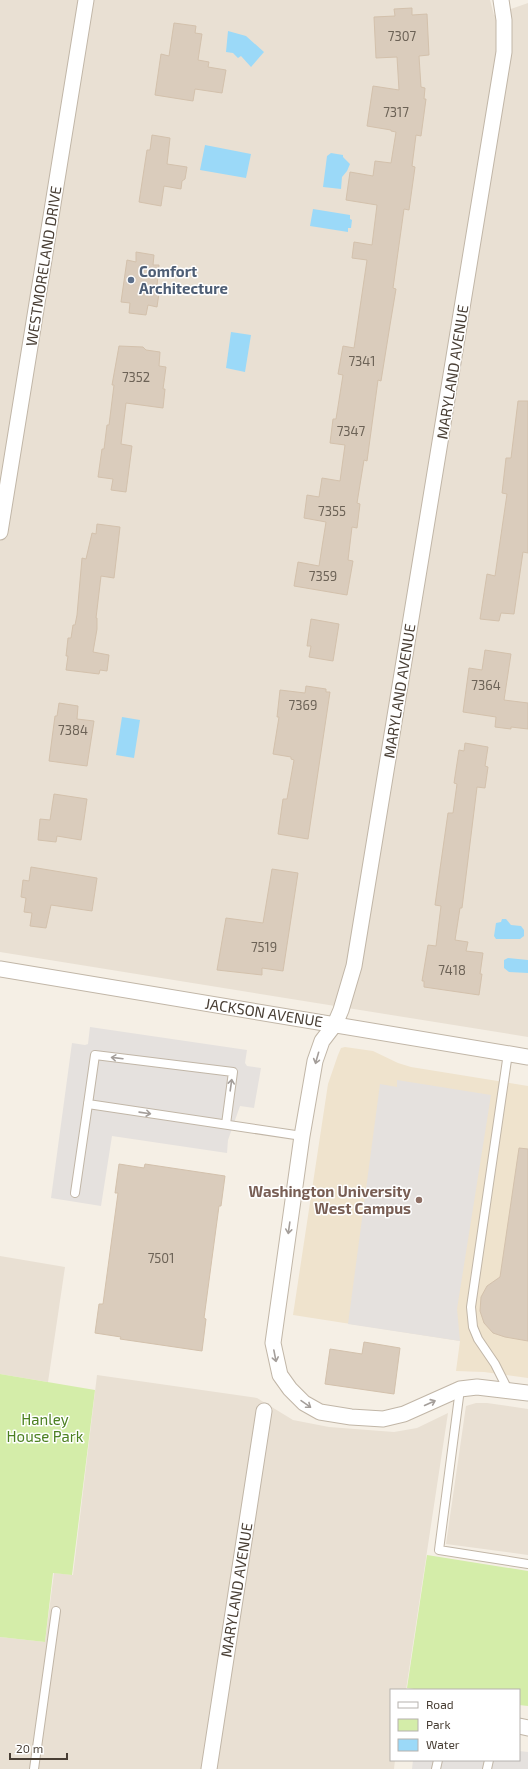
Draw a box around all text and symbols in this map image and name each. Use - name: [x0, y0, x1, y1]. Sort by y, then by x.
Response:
- house number: 7307: [388, 28, 417, 44]
- house number: 7317: [383, 104, 409, 120]
- street label: WESTMORELAND DRIVE: [21, 184, 65, 348]
- place label: Comfort Architecture: [139, 262, 228, 297]
- marker: Comfort Architecture: [126, 275, 136, 285]
- street label: MARYLAND AVENUE: [432, 303, 472, 441]
- house number: 7341: [348, 353, 376, 369]
- house number: 7352: [122, 369, 150, 385]
- house number: 7347: [337, 423, 366, 439]
- house number: 7355: [318, 503, 346, 519]
- house number: 7359: [309, 568, 337, 584]
- street label: MARYLAND AVENUE: [379, 622, 419, 760]
- house number: 7364: [471, 677, 501, 693]
- house number: 7369: [289, 697, 317, 713]
- house number: 7384: [58, 722, 88, 738]
- house number: 7519: [251, 939, 277, 955]
- house number: 7418: [438, 962, 466, 978]
- street label: JACKSON AVENUE: [204, 994, 324, 1030]
- one-way arrow: [313, 1051, 320, 1064]
- one-way arrow: [111, 1054, 124, 1062]
- one-way arrow: [227, 1079, 235, 1092]
- one-way arrow: [138, 1109, 151, 1117]
- place label: Washington University West Campus: [248, 1182, 411, 1217]
- marker: Washington University West Campus: [414, 1195, 424, 1205]
- one-way arrow: [285, 1221, 293, 1234]
- house number: 7501: [148, 1250, 174, 1266]
- one-way arrow: [272, 1350, 280, 1363]
- one-way arrow: [424, 1398, 436, 1406]
- one-way arrow: [300, 1400, 311, 1408]
- park label: Hanley House Park: [7, 1410, 84, 1445]
- street label: MARYLAND AVENUE: [216, 1521, 256, 1659]
- legend: [390, 1689, 520, 1761]
- text: Road: [426, 1697, 454, 1711]
- text: Park: [426, 1717, 451, 1731]
- scale bar: [10, 1735, 67, 1761]
- text: Water: [426, 1737, 460, 1751]
- text: 20 m: [16, 1741, 43, 1755]

